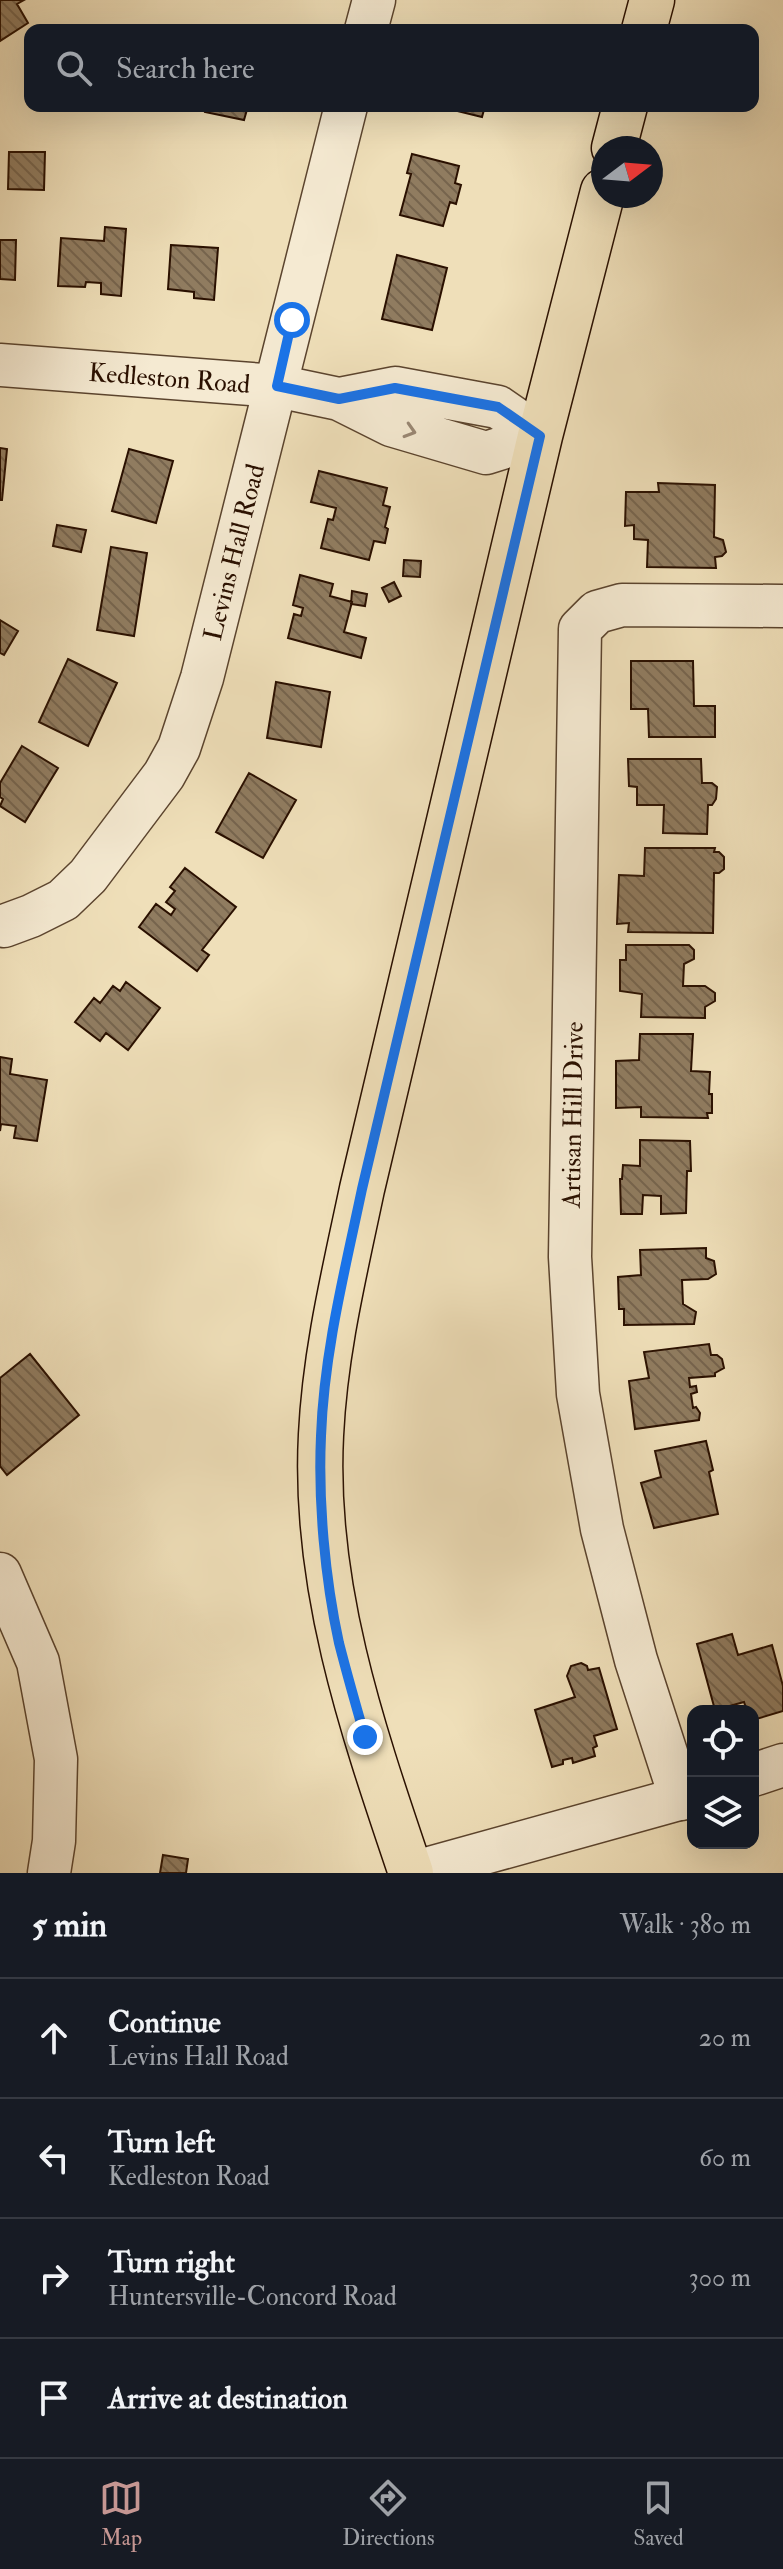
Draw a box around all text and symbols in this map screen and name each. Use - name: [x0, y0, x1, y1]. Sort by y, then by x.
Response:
- search box: [24, 24, 759, 112]
- icon: search: [52, 46, 96, 90]
- text: Search here: [116, 50, 255, 87]
- north arrow: [591, 136, 663, 208]
- route start: [274, 302, 310, 338]
- street label: Kedleston Road: [87, 357, 252, 401]
- one-way arrow: [403, 422, 416, 438]
- street label: Levins Hall Road: [197, 461, 272, 644]
- street label: Artisan Hill Drive: [556, 1021, 591, 1209]
- map controls: [687, 1705, 759, 1849]
- button: locate: [687, 1705, 759, 1777]
- route end: [347, 1719, 383, 1755]
- button: layers: [687, 1777, 759, 1849]
- text: 5 min: [32, 1904, 107, 1947]
- text: Walk · 380 m: [620, 1909, 751, 1941]
- text: Continue: [108, 2004, 221, 2041]
- icon: ahead: [32, 2016, 76, 2060]
- text: 20 m: [699, 2022, 751, 2054]
- text: Levins Hall Road: [108, 2041, 289, 2073]
- text: Turn left: [108, 2124, 215, 2161]
- icon: left: [32, 2136, 76, 2180]
- text: 60 m: [699, 2142, 751, 2174]
- text: Kedleston Road: [108, 2161, 270, 2193]
- text: Turn right: [108, 2244, 235, 2281]
- icon: right: [32, 2256, 76, 2300]
- text: 300 m: [689, 2262, 751, 2294]
- text: Huntersville-Concord Road: [108, 2281, 397, 2313]
- icon: arrive: [32, 2376, 76, 2420]
- text: Arrive at destination: [108, 2380, 348, 2417]
- tab: Map: [99, 2476, 143, 2552]
- tab: Directions: [342, 2476, 435, 2552]
- tab: Saved: [633, 2476, 684, 2552]

